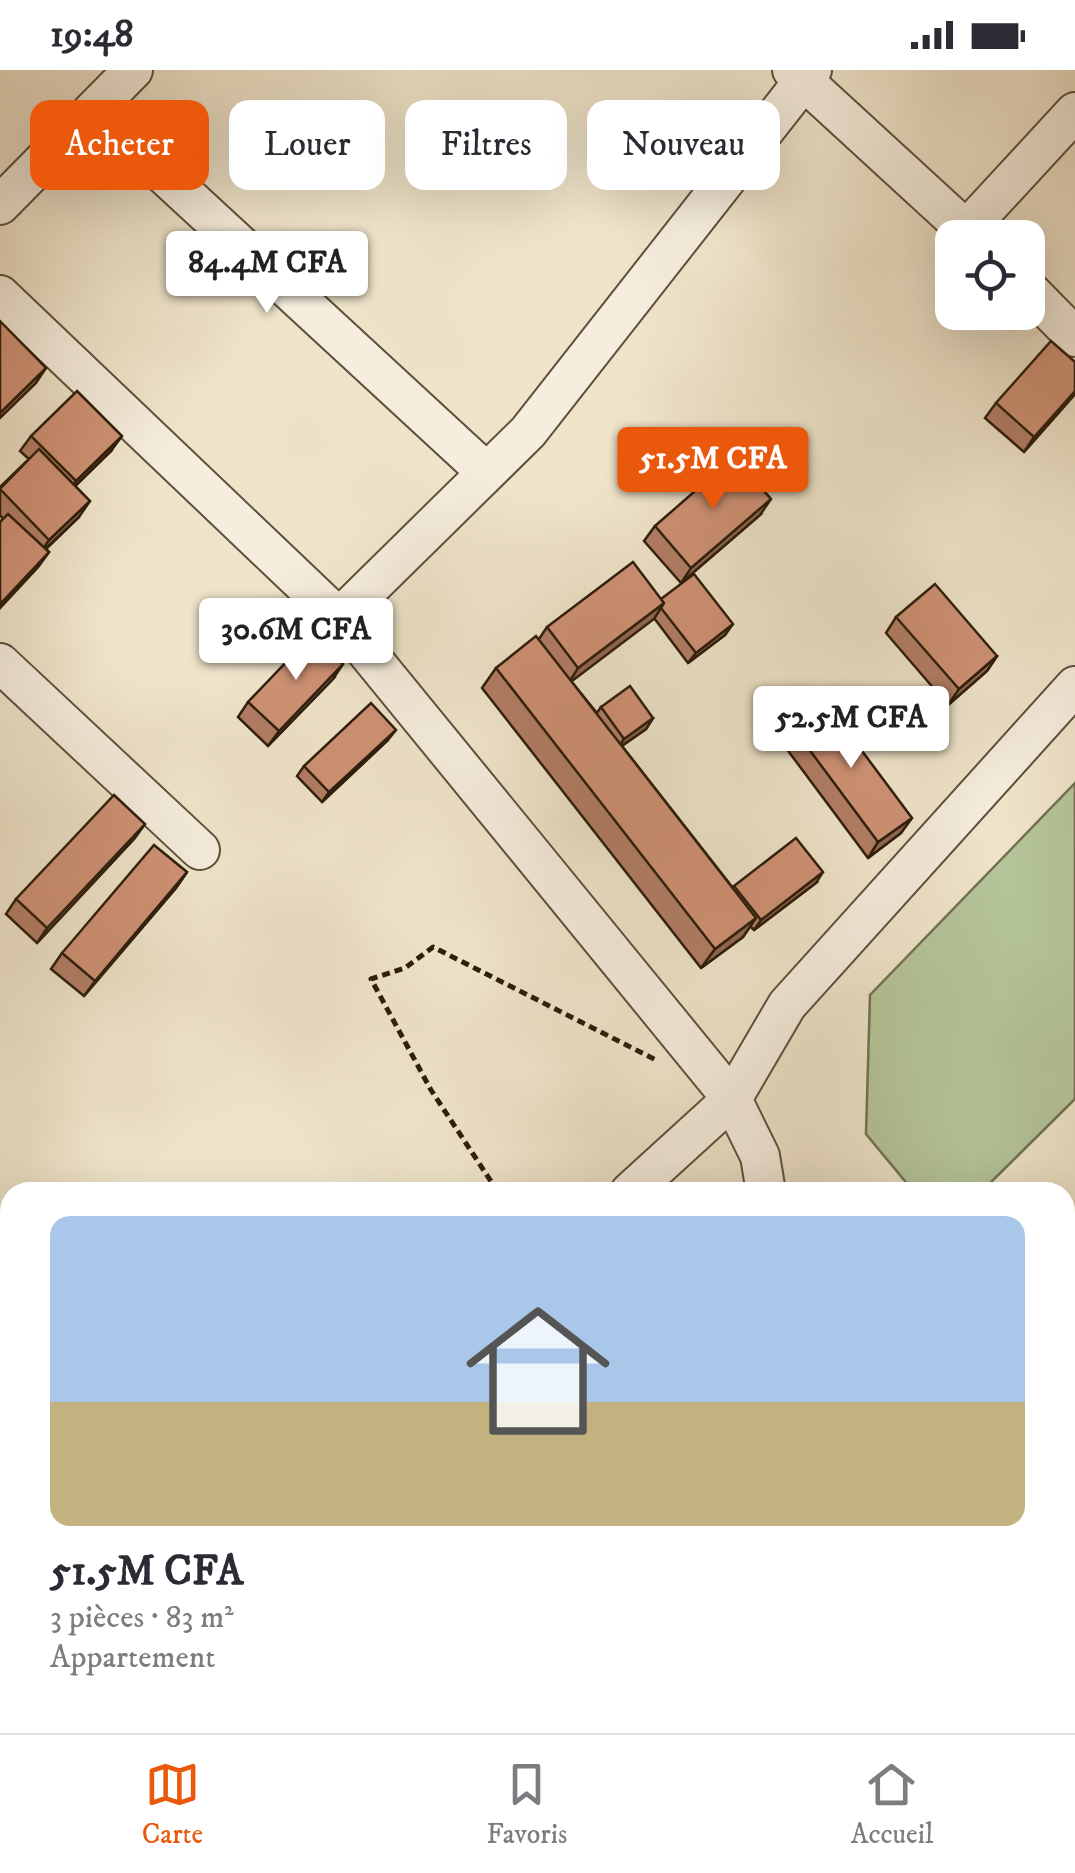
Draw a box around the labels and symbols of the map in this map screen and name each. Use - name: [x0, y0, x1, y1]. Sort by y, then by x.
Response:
- pin: 84.4M CFA: [153, 231, 381, 316]
- pin: 51.5M CFA: [599, 427, 827, 512]
- pin: 30.6M CFA: [182, 598, 410, 683]
- pin: 52.5M CFA: [737, 686, 965, 771]

